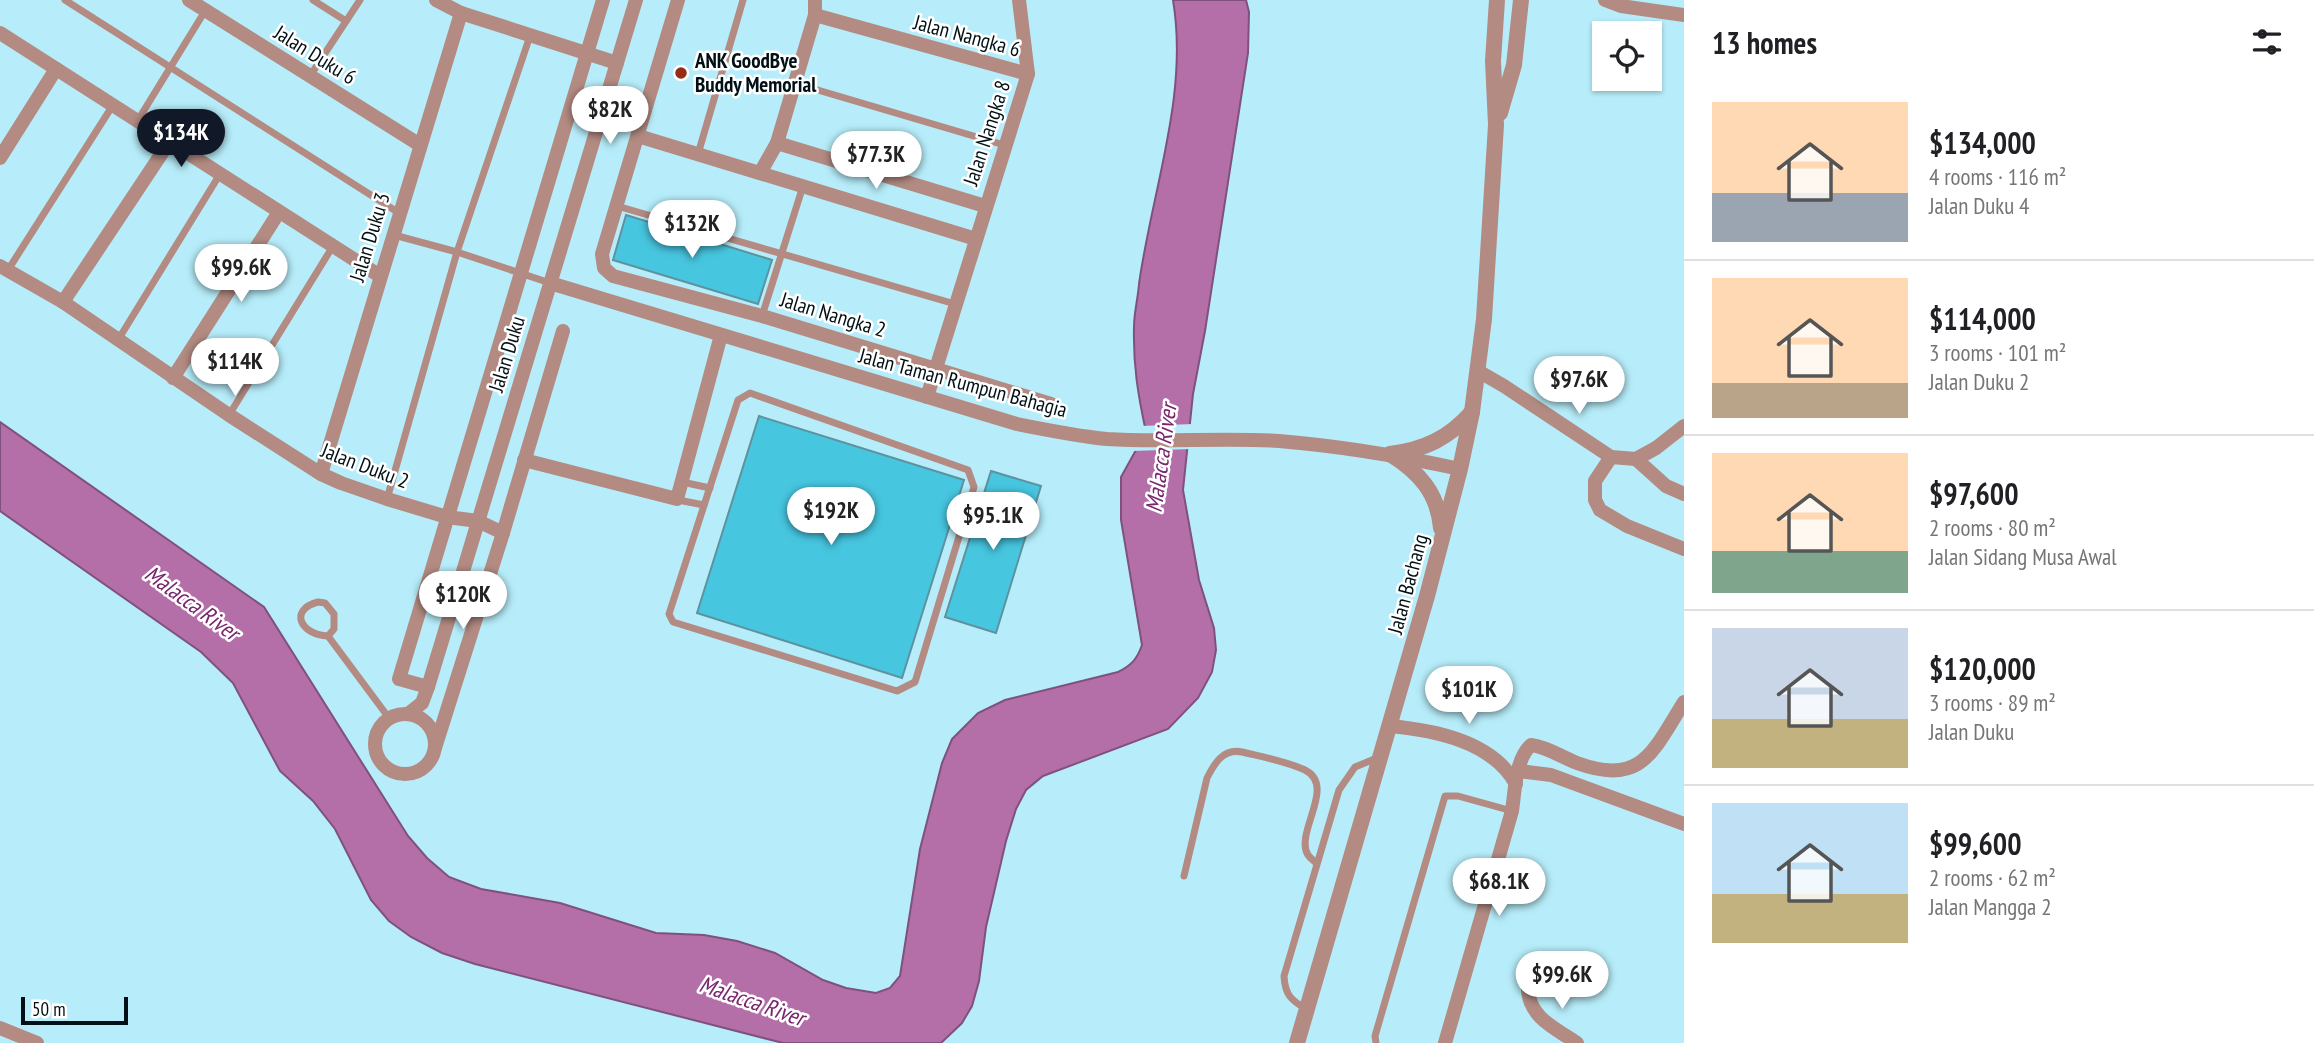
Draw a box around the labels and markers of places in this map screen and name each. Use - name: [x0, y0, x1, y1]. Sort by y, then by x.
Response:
- place label: ANK GoodBye Buddy Memorial: [694, 47, 817, 98]
- marker: ANK GoodBye Buddy Memorial: [673, 65, 689, 81]
- pin: $82K: [569, 86, 651, 146]
- pin: $134K: [132, 110, 230, 169]
- pin: $77.3K: [819, 132, 933, 191]
- pin: $132K: [643, 201, 741, 260]
- pin: $99.6K: [184, 244, 298, 304]
- pin: $114K: [186, 338, 284, 398]
- pin: $97.6K: [1522, 356, 1636, 416]
- pin: $192K: [782, 488, 880, 547]
- pin: $95.1K: [936, 492, 1050, 552]
- pin: $120K: [414, 572, 512, 631]
- pin: $101K: [1420, 666, 1518, 726]
- pin: $68.1K: [1442, 858, 1556, 918]
- pin: $99.6K: [1505, 951, 1619, 1011]

